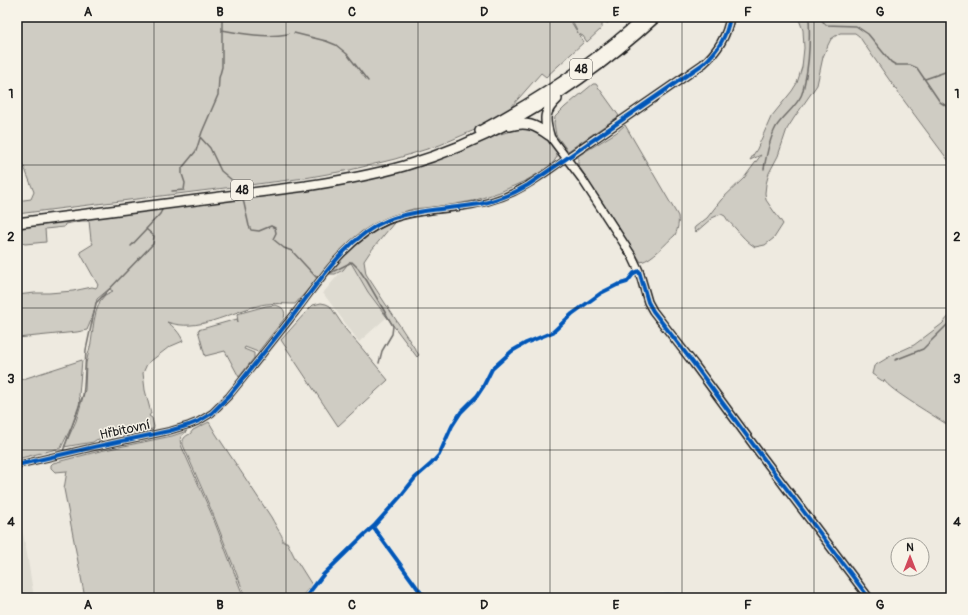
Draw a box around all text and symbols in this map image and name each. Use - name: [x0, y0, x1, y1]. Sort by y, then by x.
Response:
- text: A: [84, 4, 93, 20]
- text: B: [216, 4, 224, 20]
- text: C: [348, 4, 356, 20]
- text: D: [480, 4, 488, 20]
- text: E: [613, 4, 620, 20]
- text: F: [744, 4, 752, 20]
- text: G: [876, 4, 885, 20]
- road number: 48: [570, 59, 592, 79]
- text: 1: [8, 86, 14, 102]
- text: 1: [954, 86, 960, 102]
- road number: 48: [231, 180, 253, 200]
- text: 2: [7, 229, 15, 245]
- text: 2: [953, 229, 961, 245]
- text: 3: [7, 371, 15, 387]
- text: 3: [953, 371, 961, 387]
- street label: Hřbitovní: [98, 417, 152, 443]
- text: 4: [7, 514, 15, 530]
- text: 4: [953, 514, 961, 530]
- north arrow: [890, 537, 930, 577]
- text: N: [906, 541, 914, 554]
- text: A: [84, 597, 93, 613]
- text: B: [216, 597, 224, 613]
- text: C: [348, 597, 356, 613]
- text: D: [480, 597, 488, 613]
- text: E: [613, 597, 620, 613]
- text: F: [744, 597, 752, 613]
- text: G: [876, 597, 885, 613]

